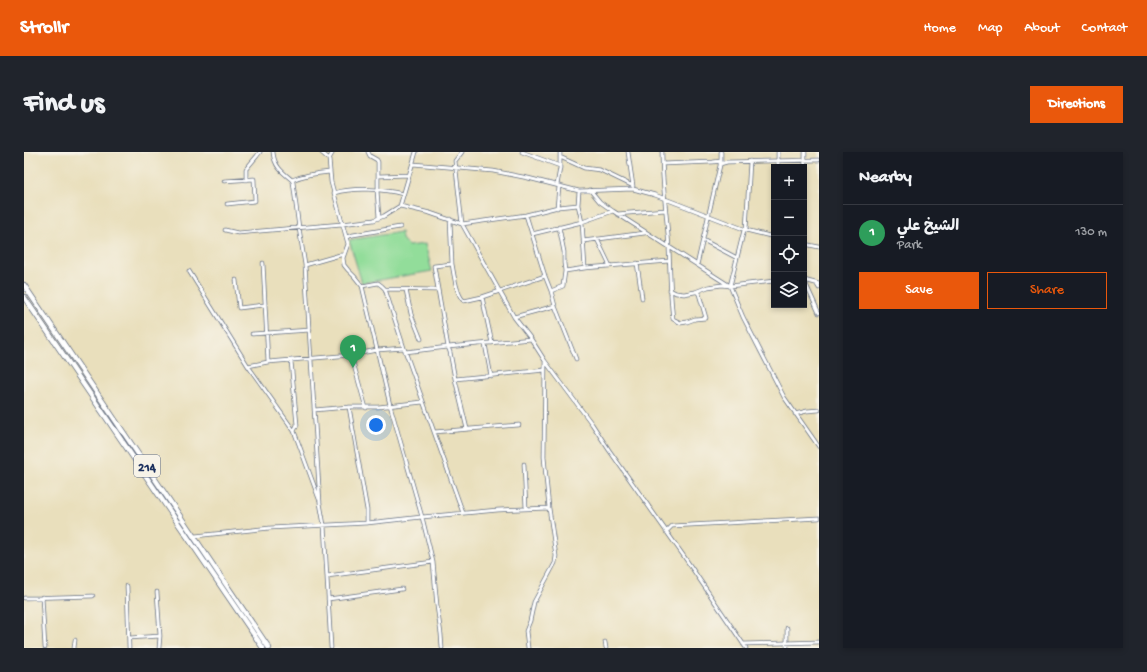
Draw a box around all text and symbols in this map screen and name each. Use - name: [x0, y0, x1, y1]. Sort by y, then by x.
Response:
- text: Strollr: [20, 17, 68, 40]
- text: Home: [924, 20, 956, 37]
- text: Map: [978, 20, 1002, 37]
- text: About: [1024, 20, 1060, 37]
- text: Contact: [1082, 20, 1127, 37]
- button: Directions: [1030, 86, 1123, 123]
- text: Find us: [24, 88, 104, 121]
- map controls: [771, 164, 807, 308]
- button: +: [771, 164, 807, 200]
- text: Nearby: [859, 168, 912, 188]
- button: −: [771, 200, 807, 236]
- text: الشيخ علي: [897, 218, 959, 236]
- text: 1: [869, 225, 875, 240]
- text: 130 m: [1075, 225, 1107, 240]
- button: locate: [771, 236, 807, 272]
- text: Park: [897, 238, 922, 253]
- button: layers: [771, 272, 807, 308]
- button: Save: [859, 272, 979, 309]
- button: Share: [987, 272, 1107, 309]
- pin: 1: [340, 335, 366, 368]
- your location: [366, 415, 386, 435]
- road number: 214: [134, 455, 160, 477]

